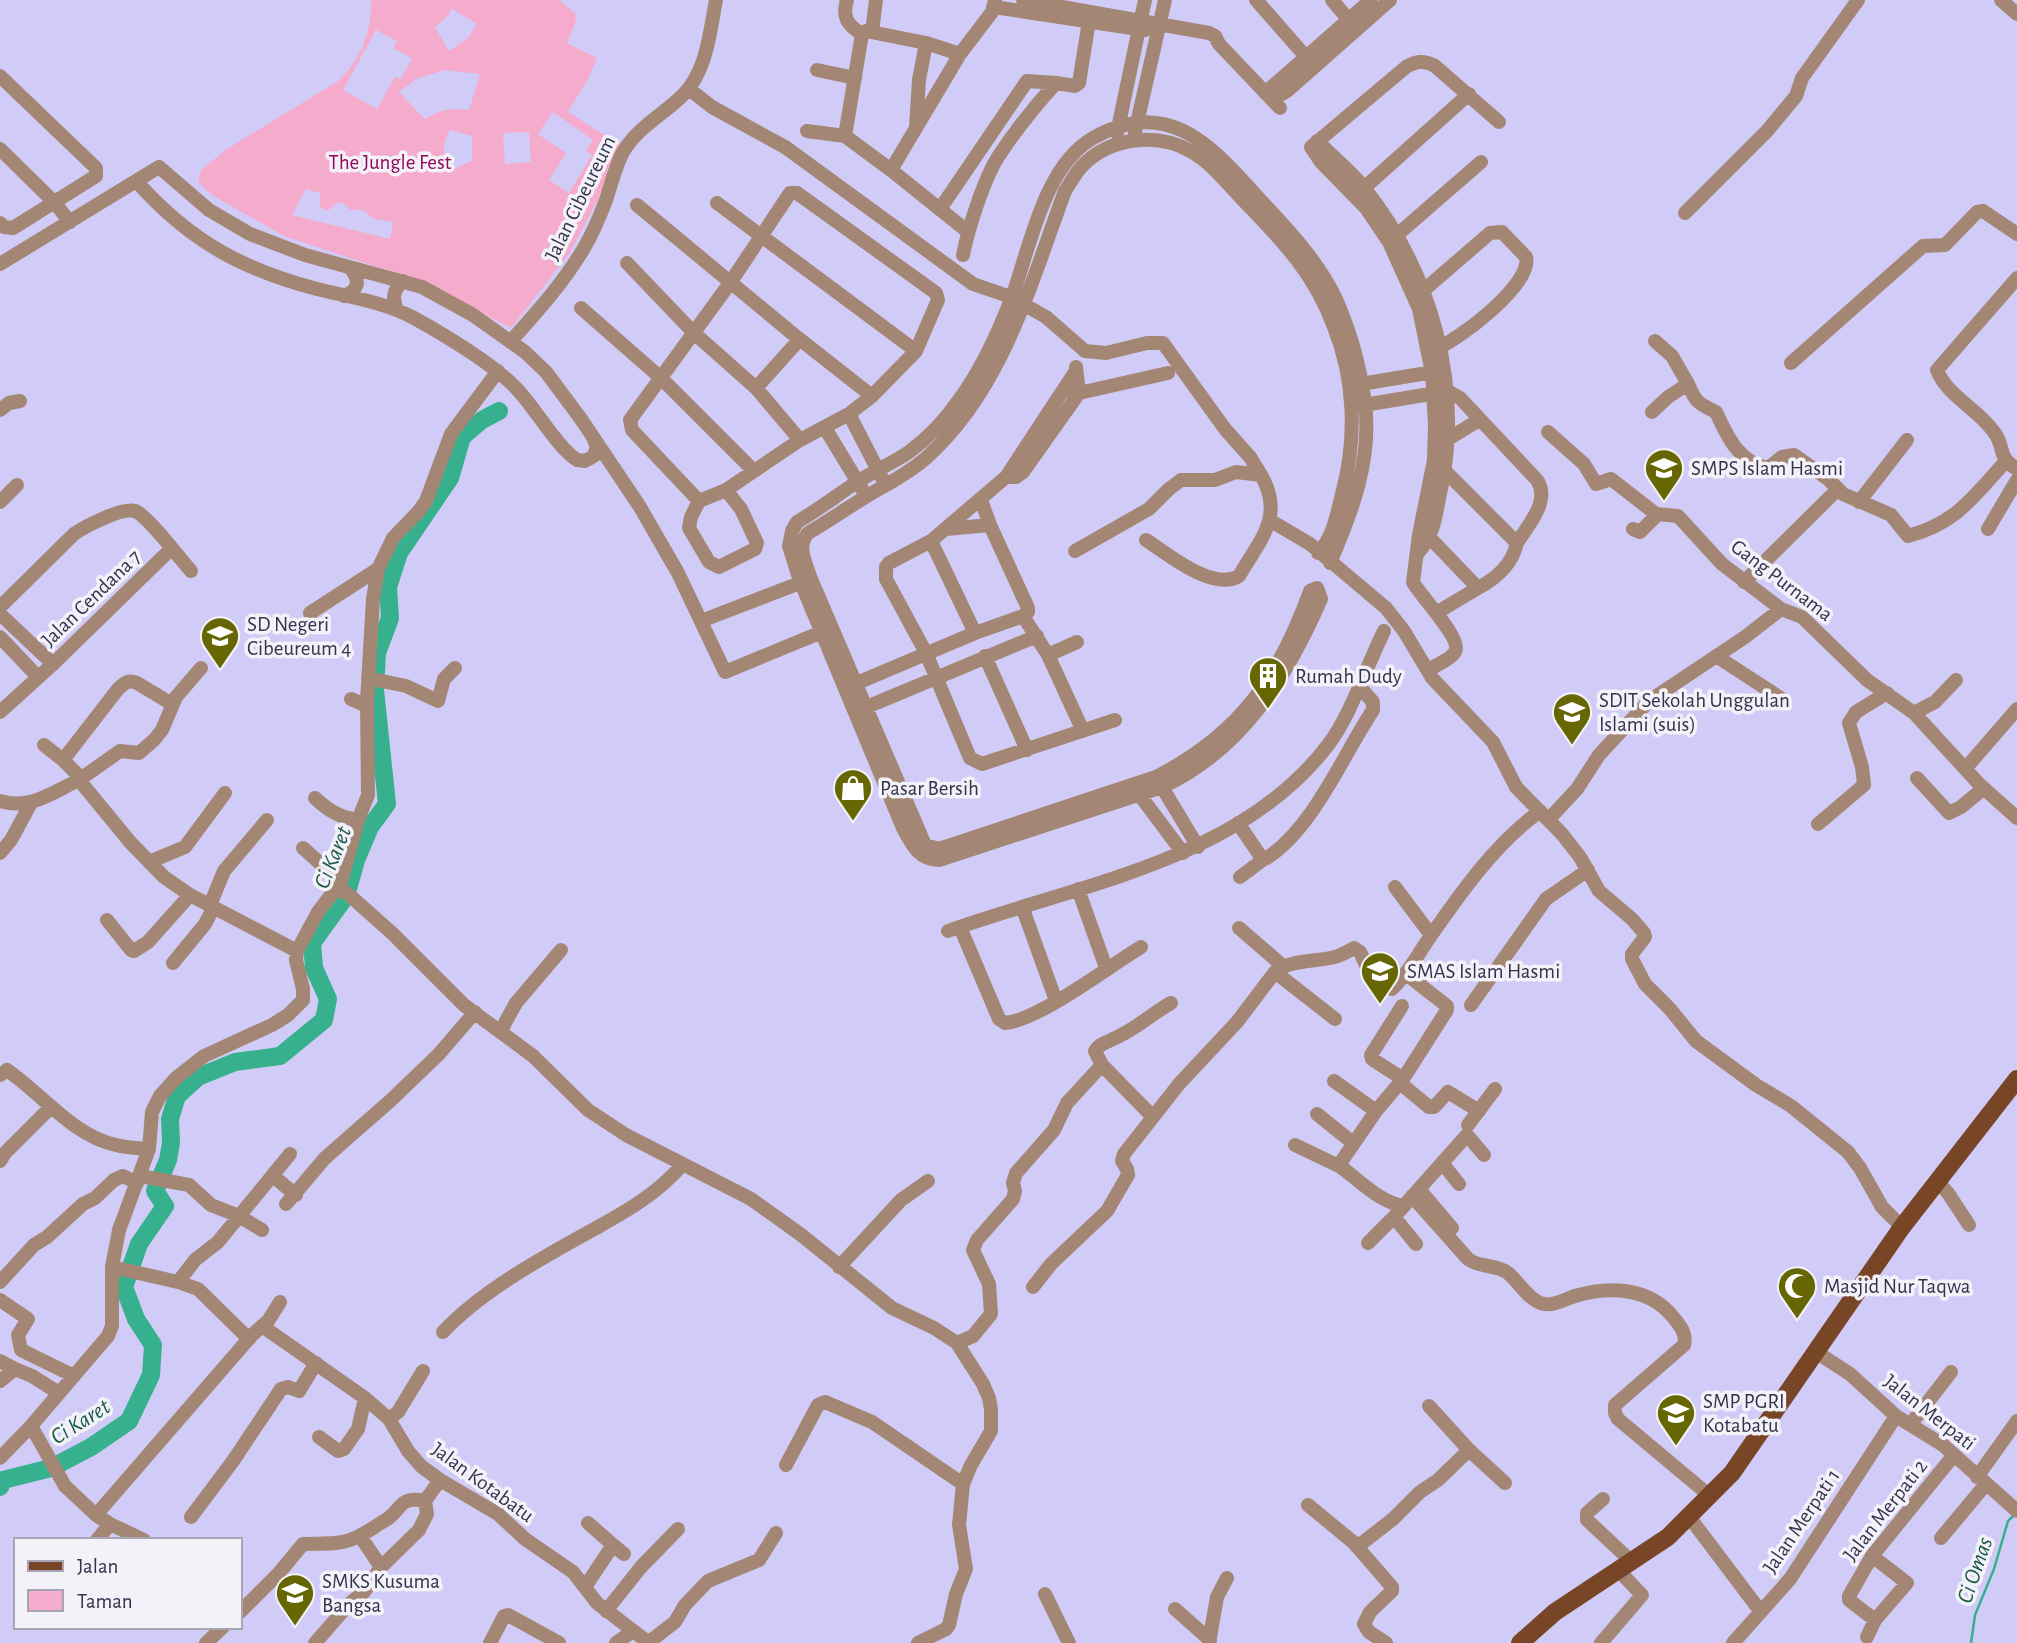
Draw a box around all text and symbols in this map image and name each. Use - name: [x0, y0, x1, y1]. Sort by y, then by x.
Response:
- street label: Jalan Cibeureum: [541, 133, 620, 264]
- park label: The Jungle Fest: [329, 152, 452, 173]
- school or university icon: SMPS Islam Hasmi: [1643, 447, 1685, 502]
- place label: SMPS Islam Hasmi: [1691, 458, 1843, 479]
- street label: Gang Purnama: [1727, 536, 1837, 625]
- street label: Jalan Cendana 7: [38, 546, 145, 651]
- place label: SD Negeri Cibeureum 4: [247, 614, 351, 659]
- school or university icon: SD Negeri Cibeureum 4: [199, 615, 241, 670]
- building icon: Rumah Dudy: [1247, 655, 1289, 710]
- place label: Rumah Dudy: [1295, 666, 1402, 687]
- place label: SDIT Sekolah Unggulan Islami (suis): [1599, 690, 1790, 735]
- school or university icon: SDIT Sekolah Unggulan Islami (suis): [1551, 691, 1593, 746]
- shop icon: Pasar Bersih: [832, 767, 874, 822]
- place label: Pasar Bersih: [880, 778, 979, 799]
- water label: Ci Karet: [311, 823, 356, 892]
- school or university icon: SMAS Islam Hasmi: [1359, 950, 1401, 1005]
- place label: SMAS Islam Hasmi: [1407, 961, 1560, 982]
- mosque icon: Masjid Nur Taqwa: [1776, 1265, 1818, 1320]
- place label: Masjid Nur Taqwa: [1824, 1276, 1971, 1297]
- street label: Jalan Merpati: [1880, 1370, 1979, 1454]
- place label: SMP PGRI Kotabatu: [1703, 1391, 1785, 1436]
- school or university icon: SMP PGRI Kotabatu: [1655, 1392, 1697, 1447]
- water label: Ci Karet: [47, 1395, 115, 1449]
- street label: Jalan Kotabatu: [428, 1439, 538, 1526]
- street label: Jalan Merpati 2: [1839, 1456, 1931, 1565]
- street label: Jalan Merpati 1: [1759, 1466, 1844, 1577]
- water label: Ci Omas: [1954, 1535, 1997, 1606]
- legend: [14, 1538, 242, 1629]
- text: Jalan: [77, 1556, 118, 1577]
- place label: SMKS Kusuma Bangsa: [322, 1571, 440, 1616]
- school or university icon: SMKS Kusuma Bangsa: [274, 1572, 316, 1627]
- text: Taman: [77, 1591, 133, 1612]

